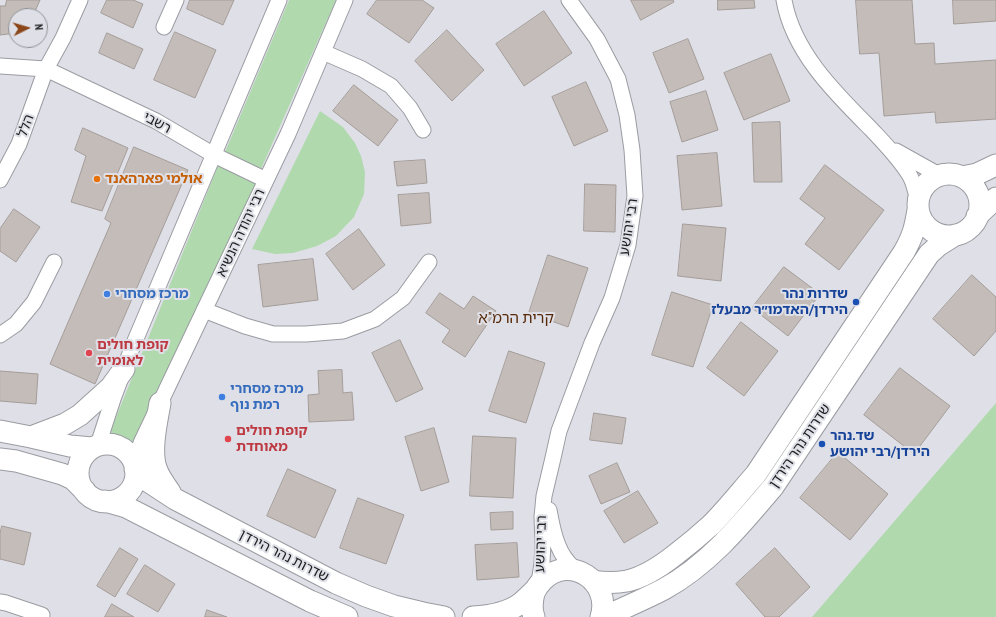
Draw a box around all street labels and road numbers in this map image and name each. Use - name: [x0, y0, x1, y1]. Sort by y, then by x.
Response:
- street label: רשבי: [140, 109, 174, 137]
- street label: הלל: [14, 112, 38, 140]
- street label: רבי יהודה הנשיא: [213, 186, 269, 280]
- street label: רבי יהושע: [616, 197, 642, 257]
- street label: שדרות נהר הירדן: [766, 401, 834, 491]
- street label: רבי יהושע: [532, 515, 550, 573]
- street label: שדרות נהר הירדן: [237, 526, 331, 586]

